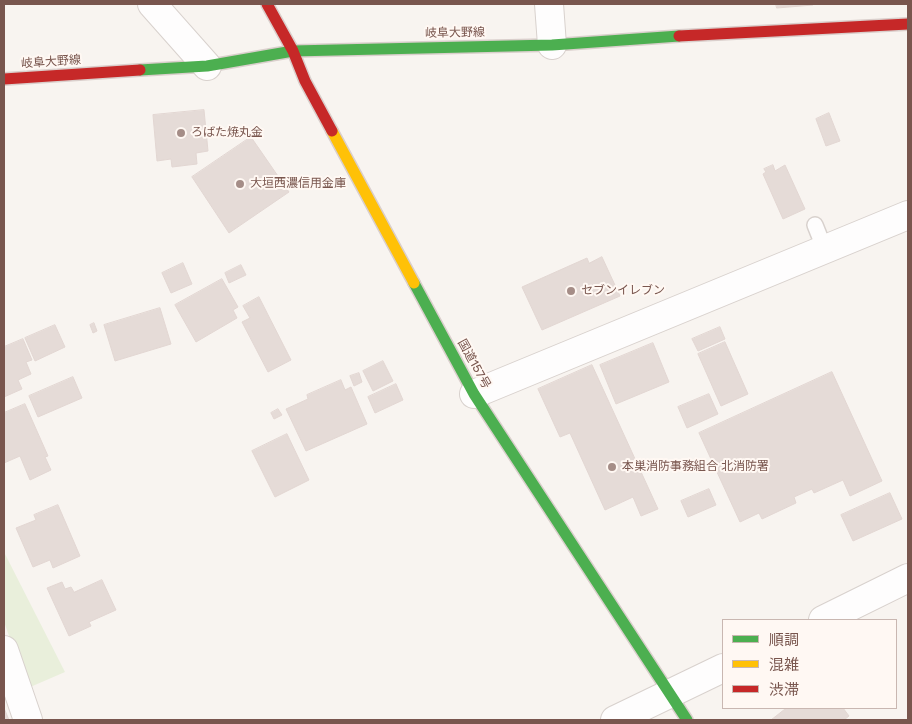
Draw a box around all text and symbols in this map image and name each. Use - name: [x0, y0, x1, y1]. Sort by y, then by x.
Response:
- street label: 岐阜大野線: [425, 25, 485, 41]
- street label: 岐阜大野線: [21, 53, 81, 71]
- place label: ろばた焼丸金: [191, 126, 263, 140]
- marker: ろばた焼丸金: [175, 127, 187, 139]
- place label: 大垣西濃信用金庫: [250, 177, 346, 191]
- marker: 大垣西濃信用金庫: [234, 178, 246, 190]
- place label: セブンイレブン: [581, 284, 665, 298]
- marker: セブンイレブン: [565, 285, 577, 297]
- street label: 国道157号: [455, 337, 493, 391]
- place label: 本巣消防事務組合 北消防署: [622, 460, 769, 474]
- marker: 本巣消防事務組合 北消防署: [606, 461, 618, 473]
- legend: [722, 619, 897, 709]
- text: 順調: [769, 631, 799, 649]
- text: 混雑: [769, 656, 799, 674]
- text: 渋滞: [769, 681, 799, 699]

